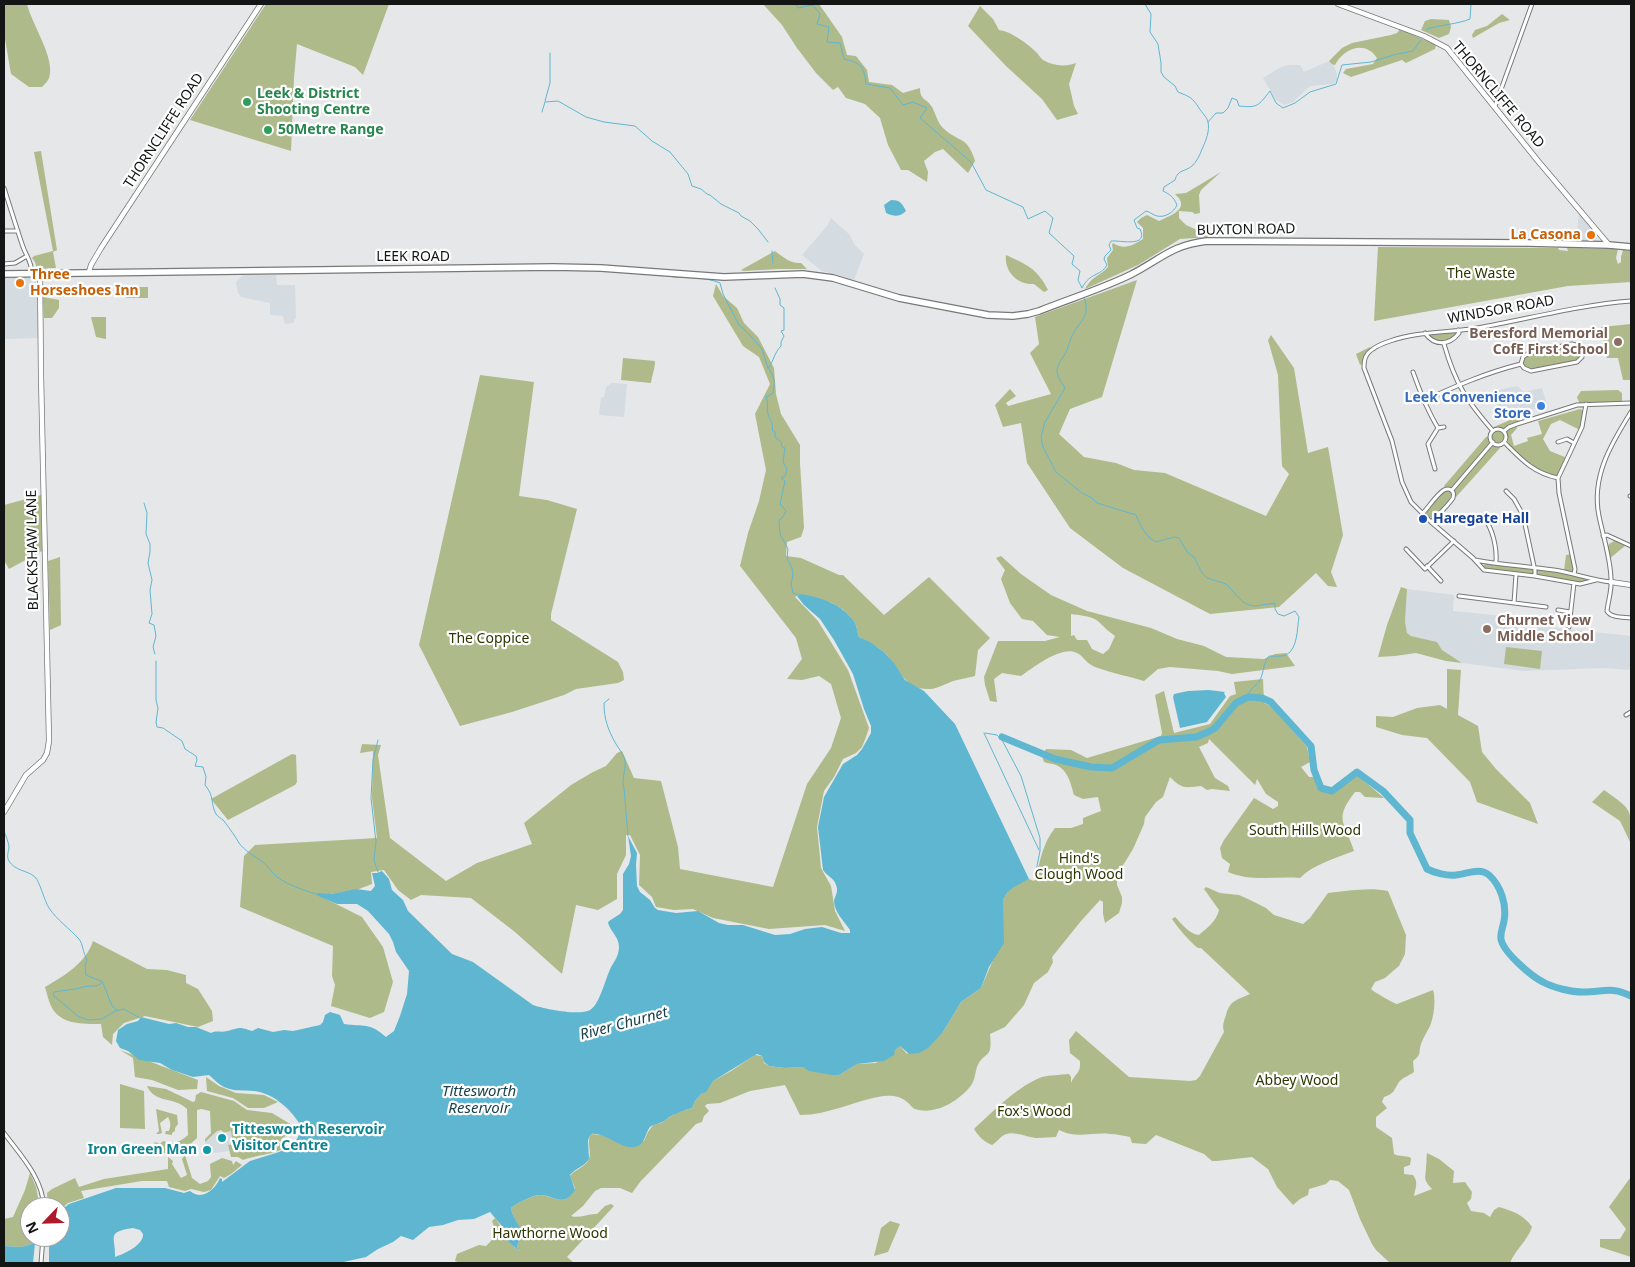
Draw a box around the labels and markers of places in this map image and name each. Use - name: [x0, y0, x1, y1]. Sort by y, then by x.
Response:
- place label: Leek & District Shooting Centre: [257, 86, 370, 118]
- marker: Leek & District Shooting Centre: [241, 96, 253, 108]
- place label: 50Metre Range: [278, 122, 384, 138]
- marker: 50Metre Range: [262, 124, 274, 136]
- place label: La Casona: [1511, 227, 1581, 243]
- marker: La Casona: [1585, 229, 1597, 241]
- place label: Three Horseshoes Inn: [30, 267, 139, 300]
- marker: Three Horseshoes Inn: [14, 277, 26, 289]
- place label: Beresford Memorial CofE First School: [1469, 326, 1608, 358]
- marker: Beresford Memorial CofE First School: [1612, 336, 1624, 348]
- place label: Leek Convenience Store: [1405, 390, 1531, 422]
- marker: Leek Convenience Store: [1535, 400, 1547, 412]
- place label: Haregate Hall: [1433, 511, 1529, 527]
- marker: Haregate Hall: [1417, 513, 1429, 525]
- place label: Churnet View Middle School: [1497, 613, 1594, 646]
- marker: Churnet View Middle School: [1481, 623, 1493, 635]
- place label: Tittesworth Reservoir Visitor Centre: [232, 1122, 384, 1154]
- marker: Tittesworth Reservoir Visitor Centre: [216, 1132, 228, 1144]
- place label: Iron Green Man: [88, 1142, 197, 1158]
- marker: Iron Green Man: [201, 1144, 213, 1156]

